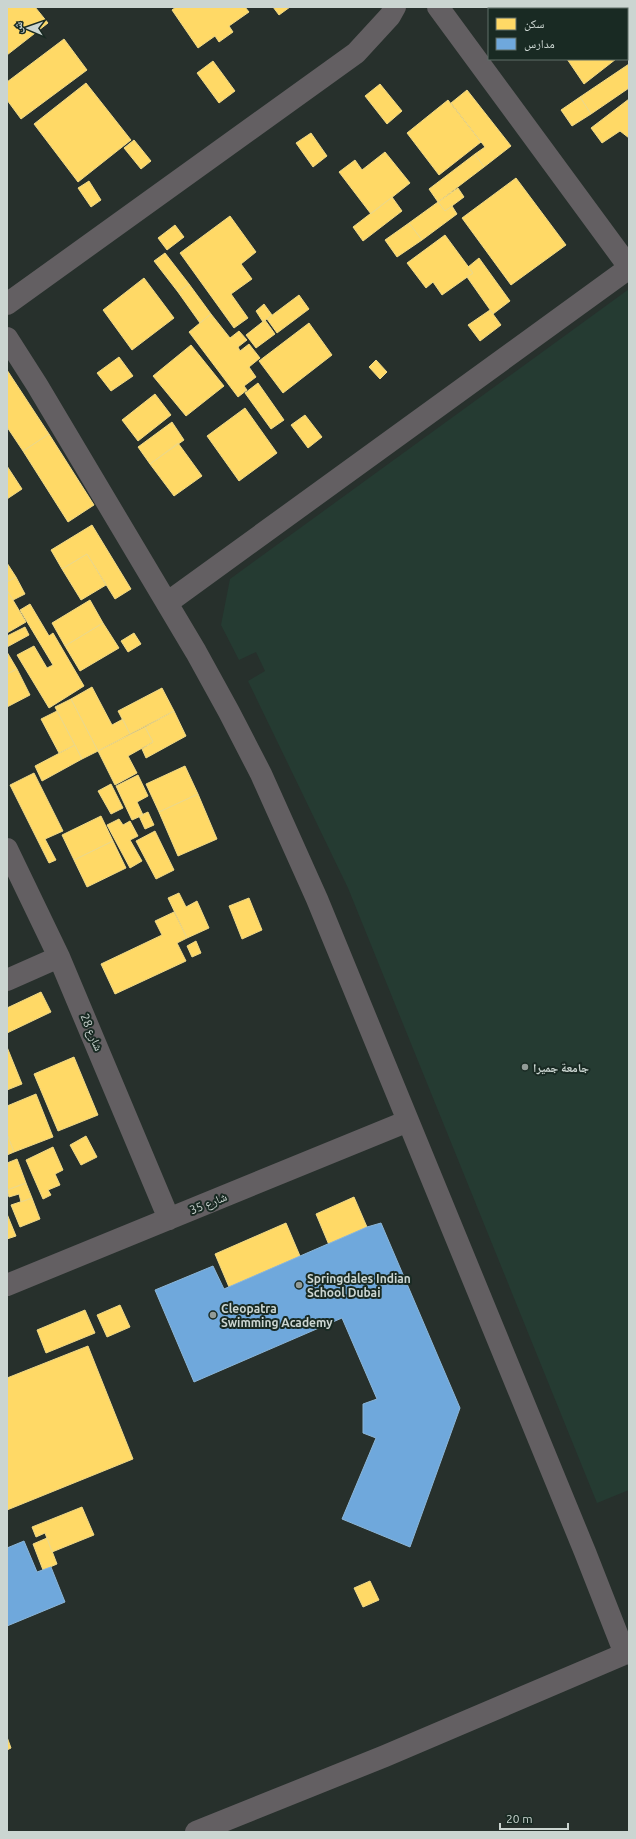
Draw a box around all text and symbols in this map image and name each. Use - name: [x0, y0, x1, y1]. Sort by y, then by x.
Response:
- north arrow: [8, 8, 48, 48]
- legend: [488, 8, 628, 60]
- text: سكن: [524, 17, 545, 31]
- text: ش: [12, 21, 26, 34]
- text: مدارس: [524, 37, 555, 51]
- street label: شارع 28: [77, 1011, 106, 1053]
- place label: جامعة جميرا: [533, 1061, 589, 1075]
- marker: جامعة جميرا: [520, 1062, 530, 1072]
- street label: شارع 35: [187, 1190, 229, 1218]
- place label: Springdales Indian School Dubai: [307, 1272, 411, 1299]
- marker: Springdales Indian School Dubai: [294, 1280, 304, 1290]
- place label: Cleopatra Swimming Academy: [221, 1302, 333, 1329]
- marker: Cleopatra Swimming Academy: [208, 1310, 218, 1320]
- scale bar: [500, 1805, 568, 1831]
- text: 20 m: [506, 1812, 533, 1825]

